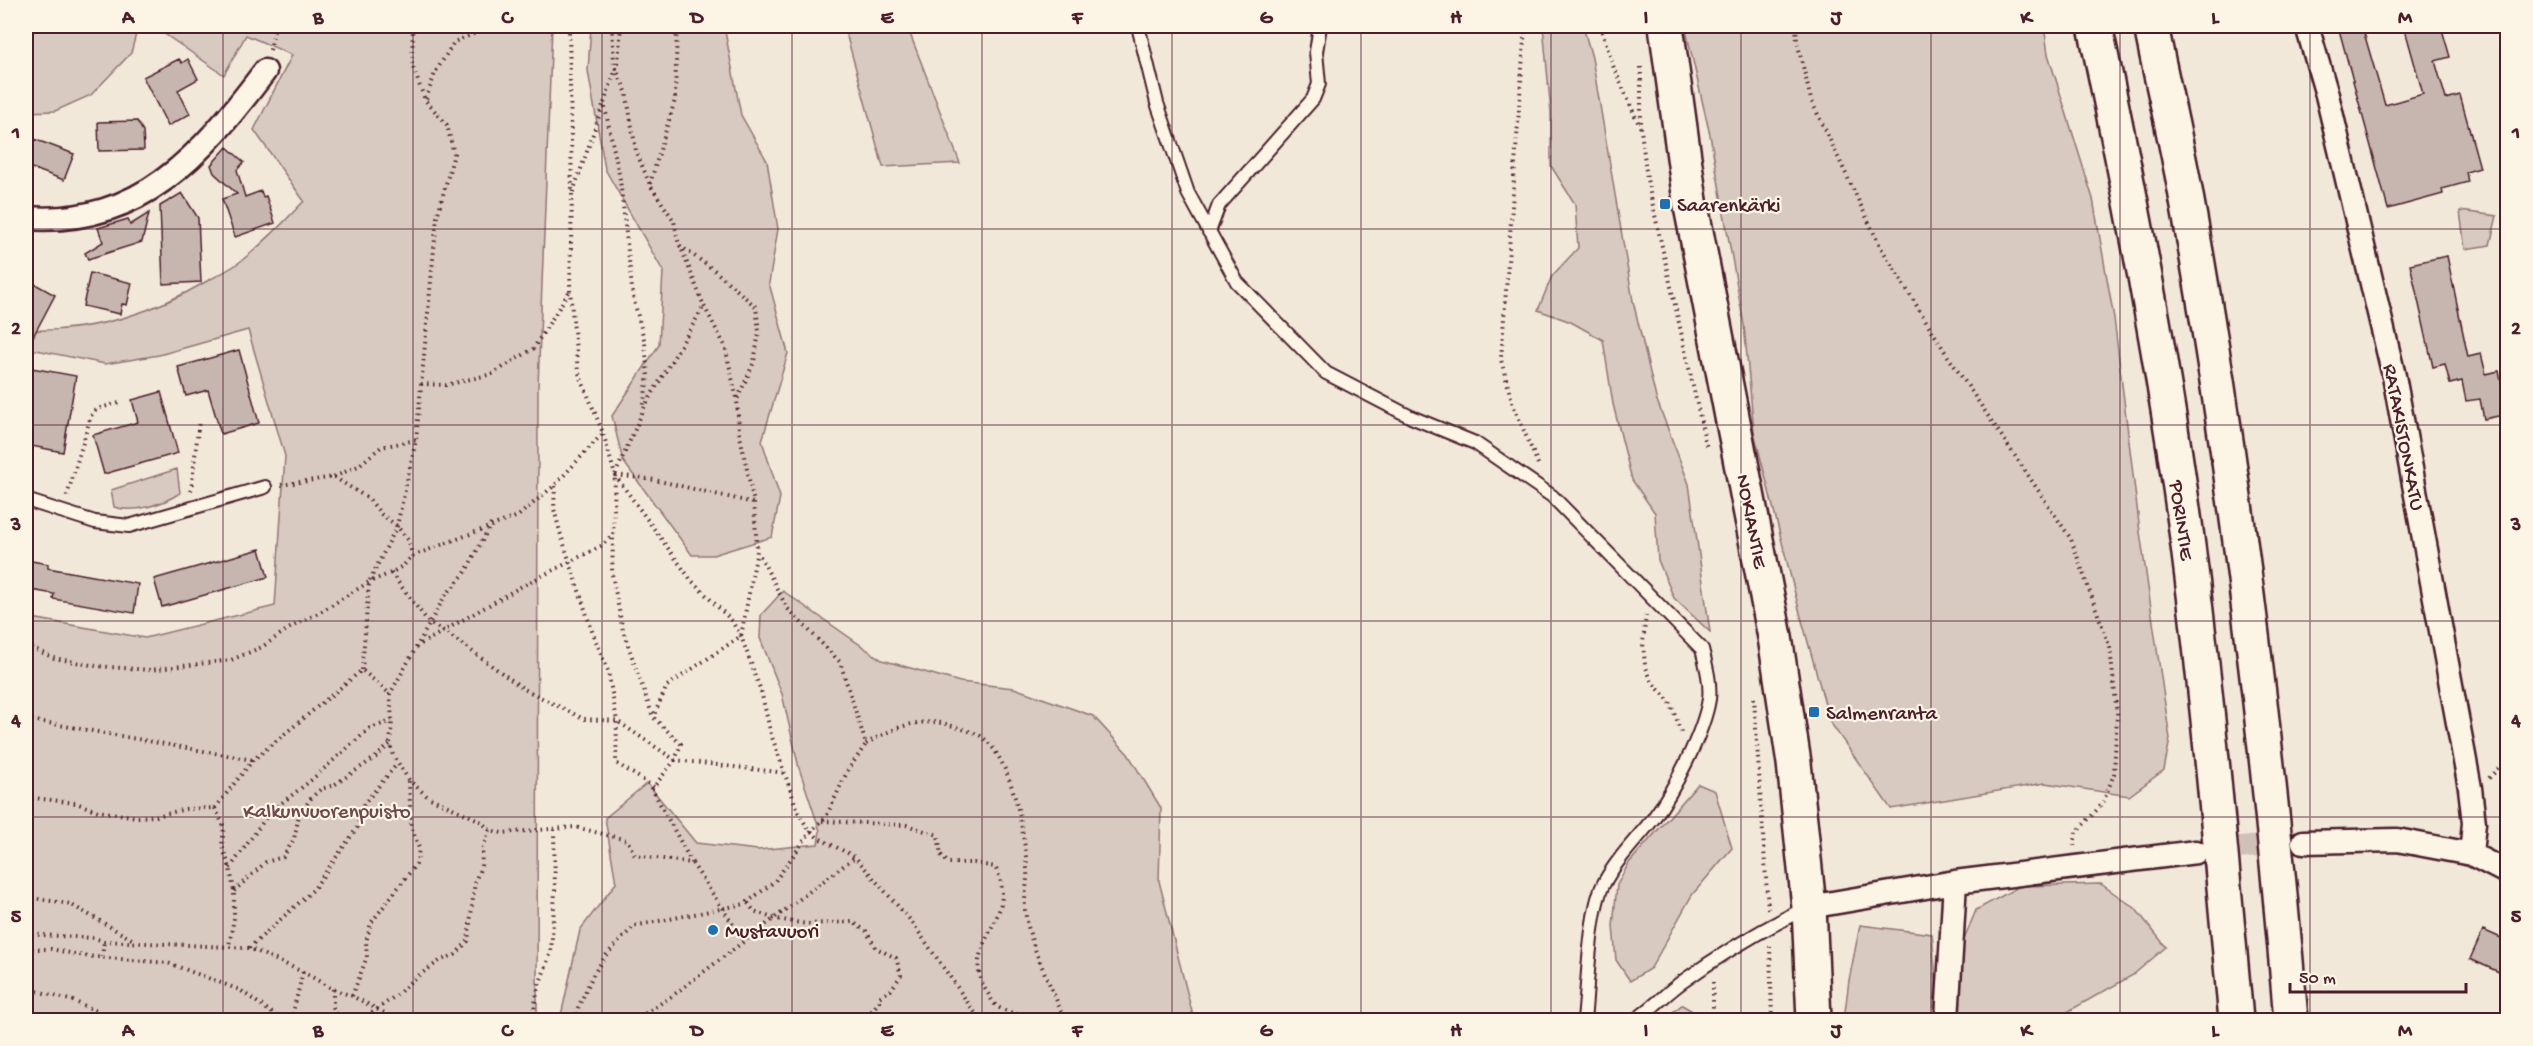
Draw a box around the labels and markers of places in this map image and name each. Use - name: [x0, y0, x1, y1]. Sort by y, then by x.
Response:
- place label: Saarenkärki: [1677, 195, 1781, 220]
- marker: Saarenkärki: [1658, 197, 1672, 211]
- place label: Salmenranta: [1826, 703, 1938, 728]
- marker: Salmenranta: [1807, 705, 1821, 719]
- place label: Mustavuori: [725, 921, 819, 946]
- marker: Mustavuori: [706, 923, 720, 937]

